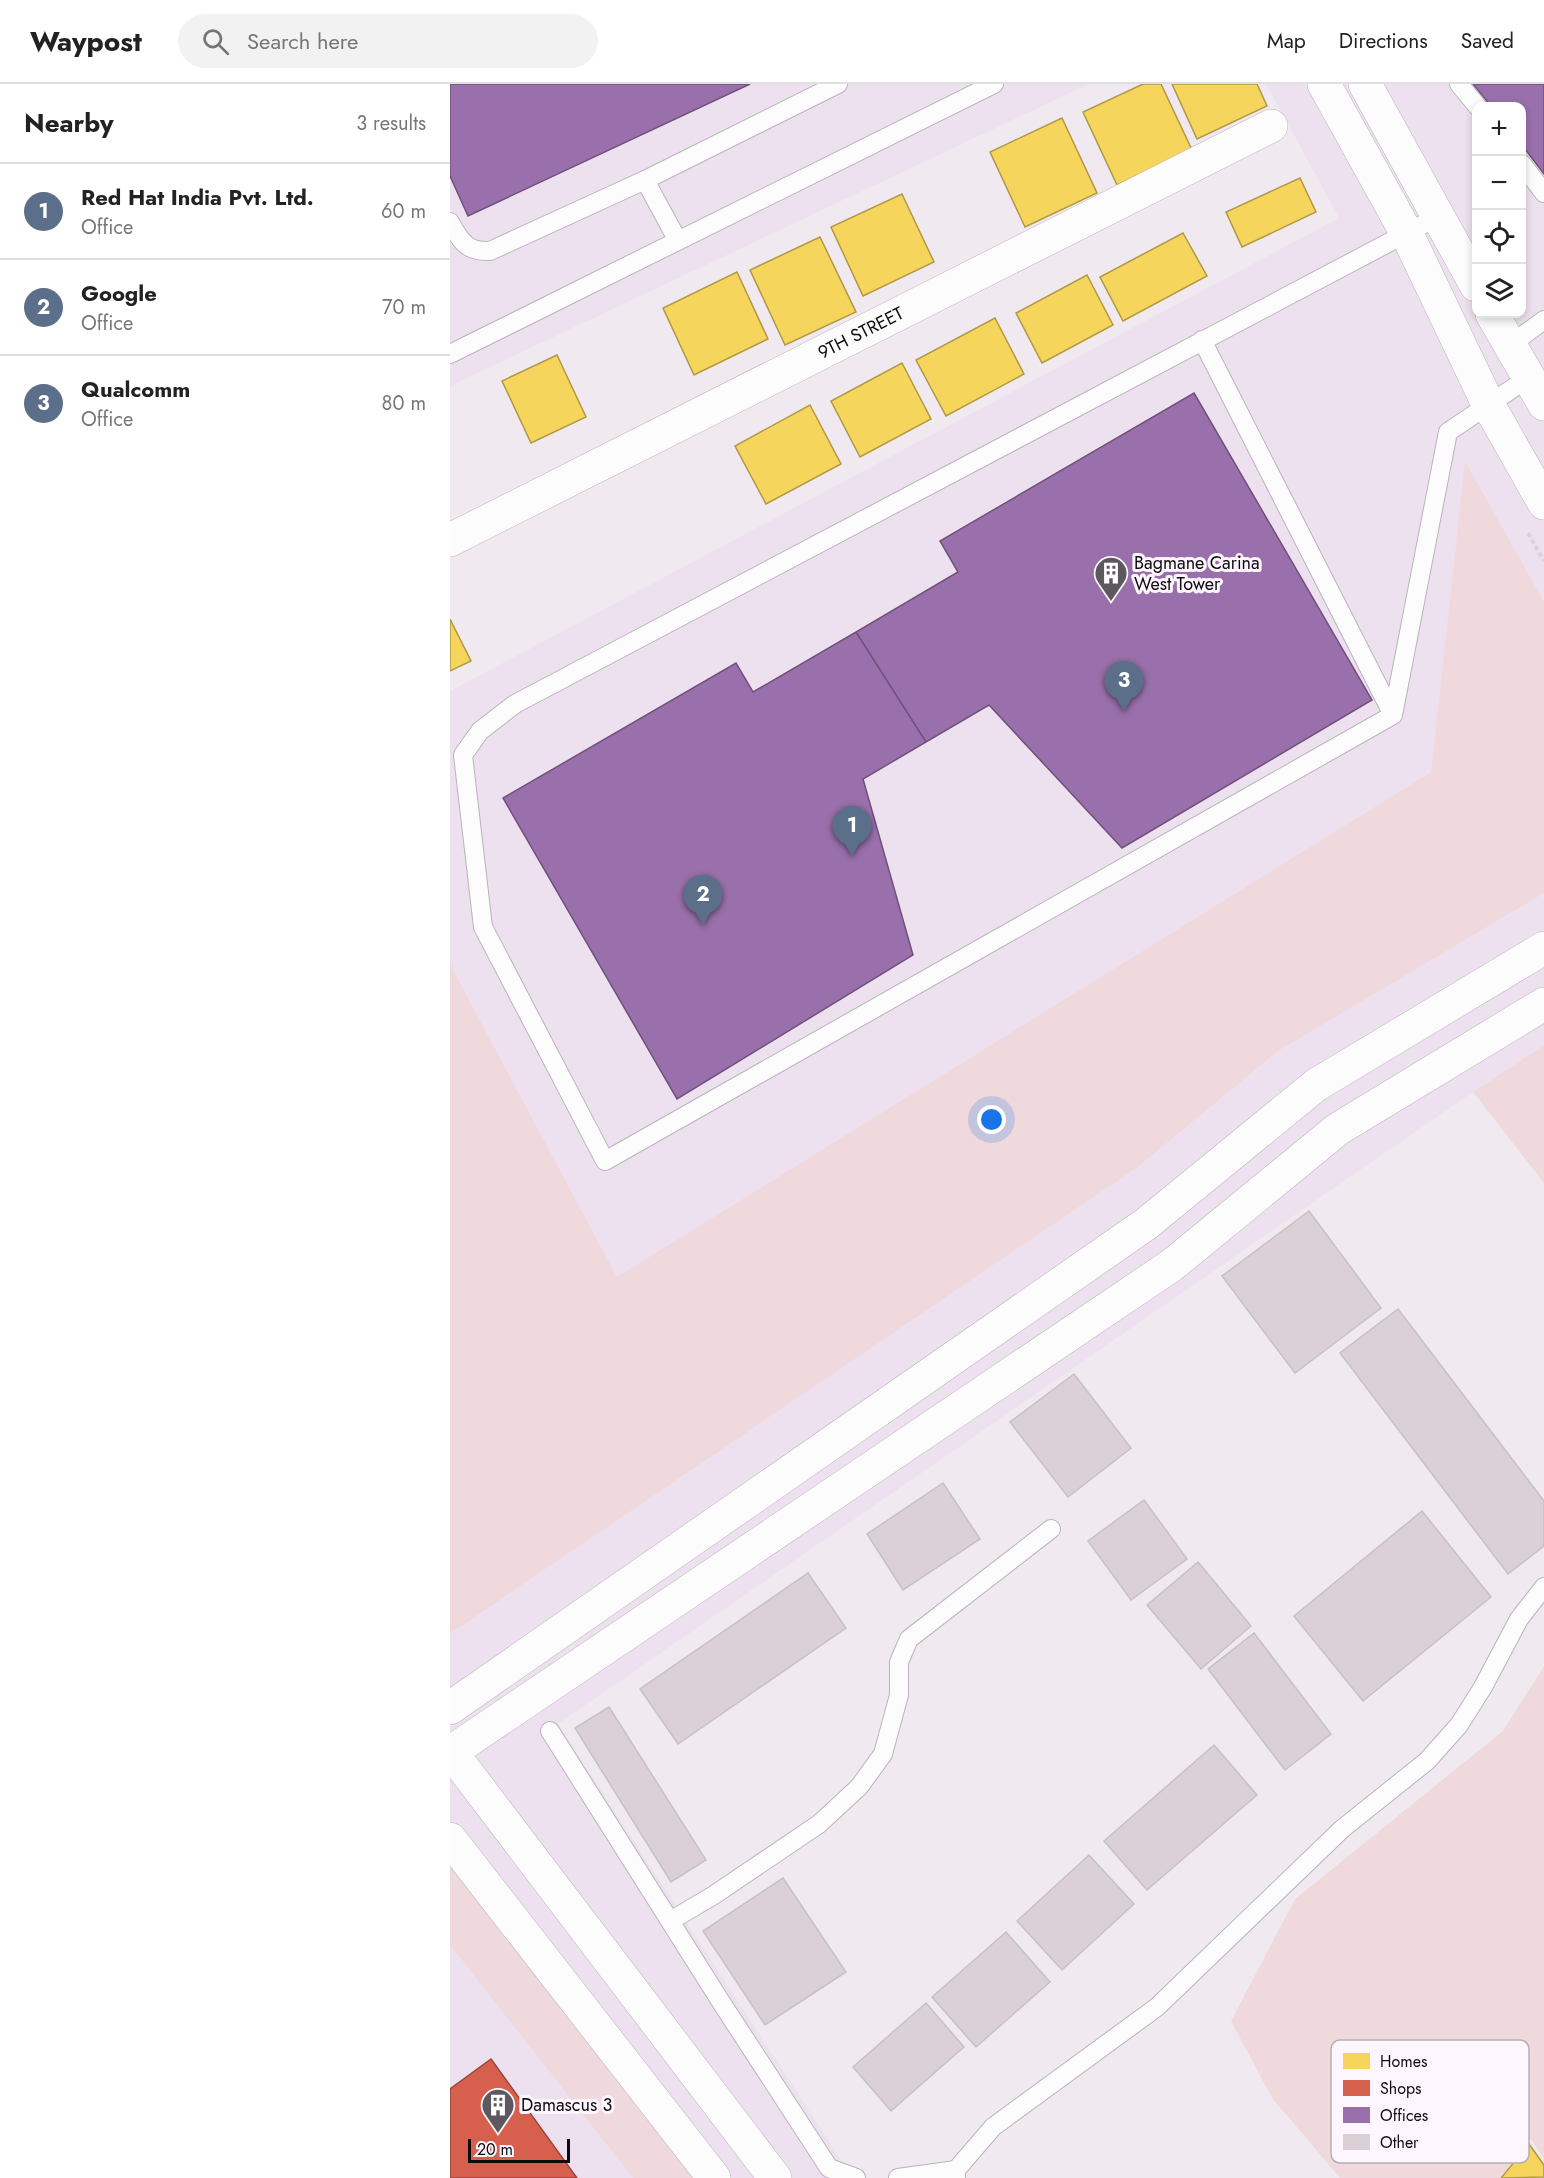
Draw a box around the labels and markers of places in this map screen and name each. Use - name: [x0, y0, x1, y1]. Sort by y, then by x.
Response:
- place label: Bagmane Carina West Tower: [1134, 550, 1260, 597]
- building icon: Bagmane Carina West Tower: [1093, 555, 1129, 602]
- pin: 3: [1104, 662, 1144, 711]
- pin: 1: [832, 806, 872, 856]
- pin: 2: [684, 876, 722, 925]
- building icon: Damascus 3: [480, 2087, 516, 2134]
- place label: Damascus 3: [521, 2092, 613, 2118]

